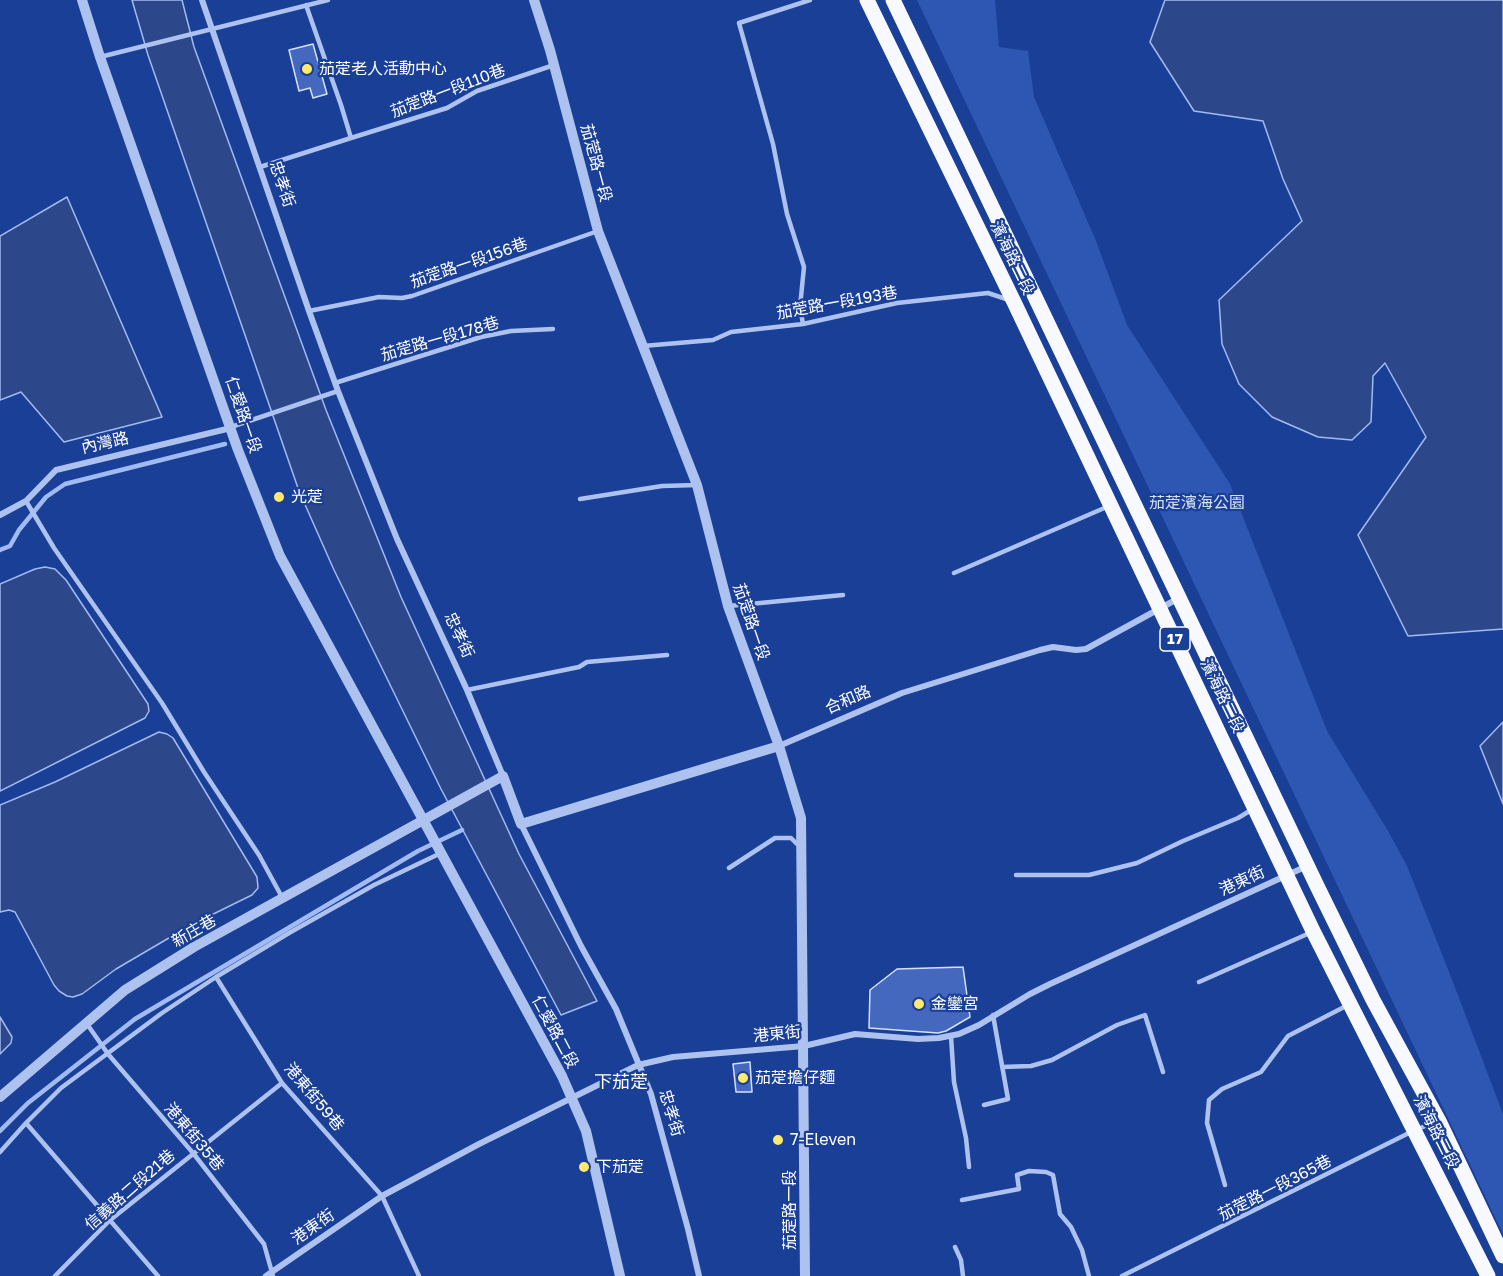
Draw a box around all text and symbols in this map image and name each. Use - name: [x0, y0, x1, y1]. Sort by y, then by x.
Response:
- place label: 茄萣老人活動中心: [319, 59, 447, 79]
- street label: 茄萣路一段110巷: [388, 60, 508, 122]
- marker: 茄萣老人活動中心: [300, 62, 314, 76]
- street label: 茄萣路一段: [576, 122, 616, 204]
- street label: 忠孝街: [265, 158, 299, 210]
- street label: 濱海路二段: [986, 218, 1038, 298]
- street label: 茄萣路一段156巷: [408, 234, 530, 292]
- street label: 茄萣路一段193巷: [775, 283, 899, 323]
- street label: 茄萣路一段178巷: [379, 313, 501, 365]
- street label: 仁愛路一段: [221, 374, 265, 456]
- street label: 內灣路: [79, 428, 131, 458]
- place label: 光萣: [291, 487, 323, 507]
- marker: 光萣: [272, 490, 286, 504]
- park label: 茄萣濱海公園: [1149, 493, 1245, 513]
- street label: 茄萣路一段: [729, 581, 773, 663]
- street label: 忠孝街: [440, 609, 478, 661]
- road number: 17: [1160, 627, 1190, 651]
- street label: 濱海路二段: [1196, 656, 1248, 736]
- street label: 合和路: [822, 682, 874, 718]
- street label: 港東街: [1216, 862, 1268, 900]
- street label: 新庄巷: [168, 911, 220, 951]
- street label: 仁愛路二段: [528, 992, 582, 1072]
- place label: 金鑾宮: [931, 994, 979, 1014]
- marker: 金鑾宮: [912, 997, 926, 1011]
- street label: 港東街: [752, 1022, 802, 1046]
- street label: 港東街59巷: [280, 1059, 348, 1135]
- place label: 茄萣擔仔麵: [755, 1068, 835, 1088]
- district label: 下茄萣: [594, 1071, 648, 1093]
- marker: 茄萣擔仔麵: [736, 1071, 750, 1085]
- street label: 忠孝街: [655, 1087, 687, 1139]
- street label: 濱海路二段: [1409, 1092, 1463, 1172]
- street label: 港東街35巷: [160, 1099, 228, 1175]
- place label: 7-Eleven: [790, 1130, 856, 1150]
- marker: 7-Eleven: [771, 1133, 785, 1147]
- street label: 信義路二段21巷: [81, 1146, 179, 1234]
- street label: 茄萣路一段365巷: [1215, 1151, 1335, 1225]
- place label: 下茄萣: [596, 1157, 644, 1177]
- marker: 下茄萣: [577, 1160, 591, 1174]
- street label: 茄萣路一段: [780, 1170, 800, 1250]
- street label: 港東街: [288, 1205, 338, 1249]

